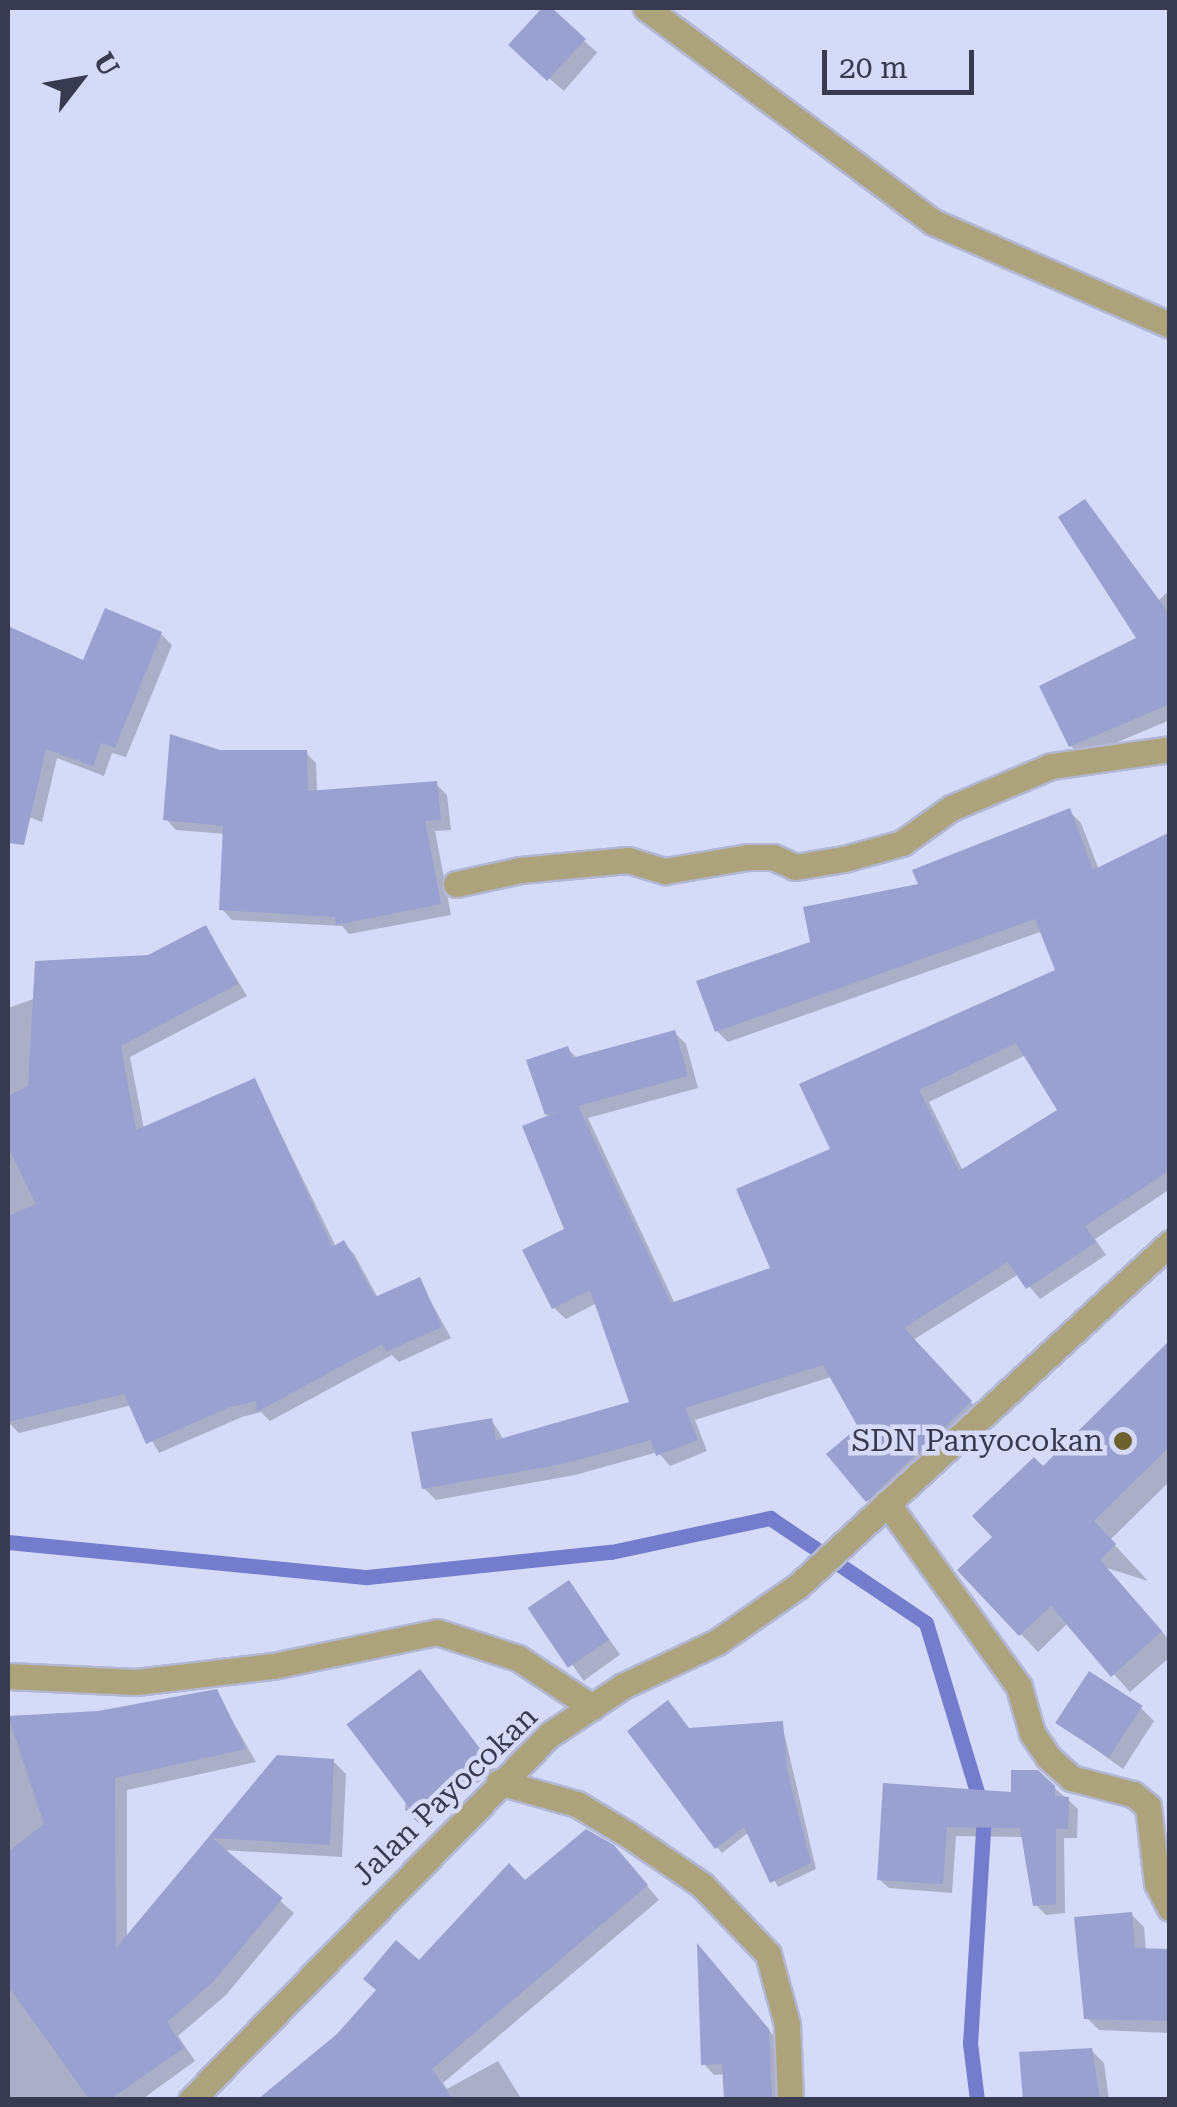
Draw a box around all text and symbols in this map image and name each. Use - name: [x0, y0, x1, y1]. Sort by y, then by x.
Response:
- north arrow: [30, 30, 130, 130]
- scale bar: [827, 30, 980, 92]
- text: U: [86, 47, 126, 82]
- text: 20 m: [839, 50, 908, 85]
- place label: SDN Panyocokan: [851, 1423, 1103, 1459]
- marker: SDN Panyocokan: [1112, 1430, 1134, 1452]
- street label: Jalan Payocokan: [345, 1699, 545, 1893]

